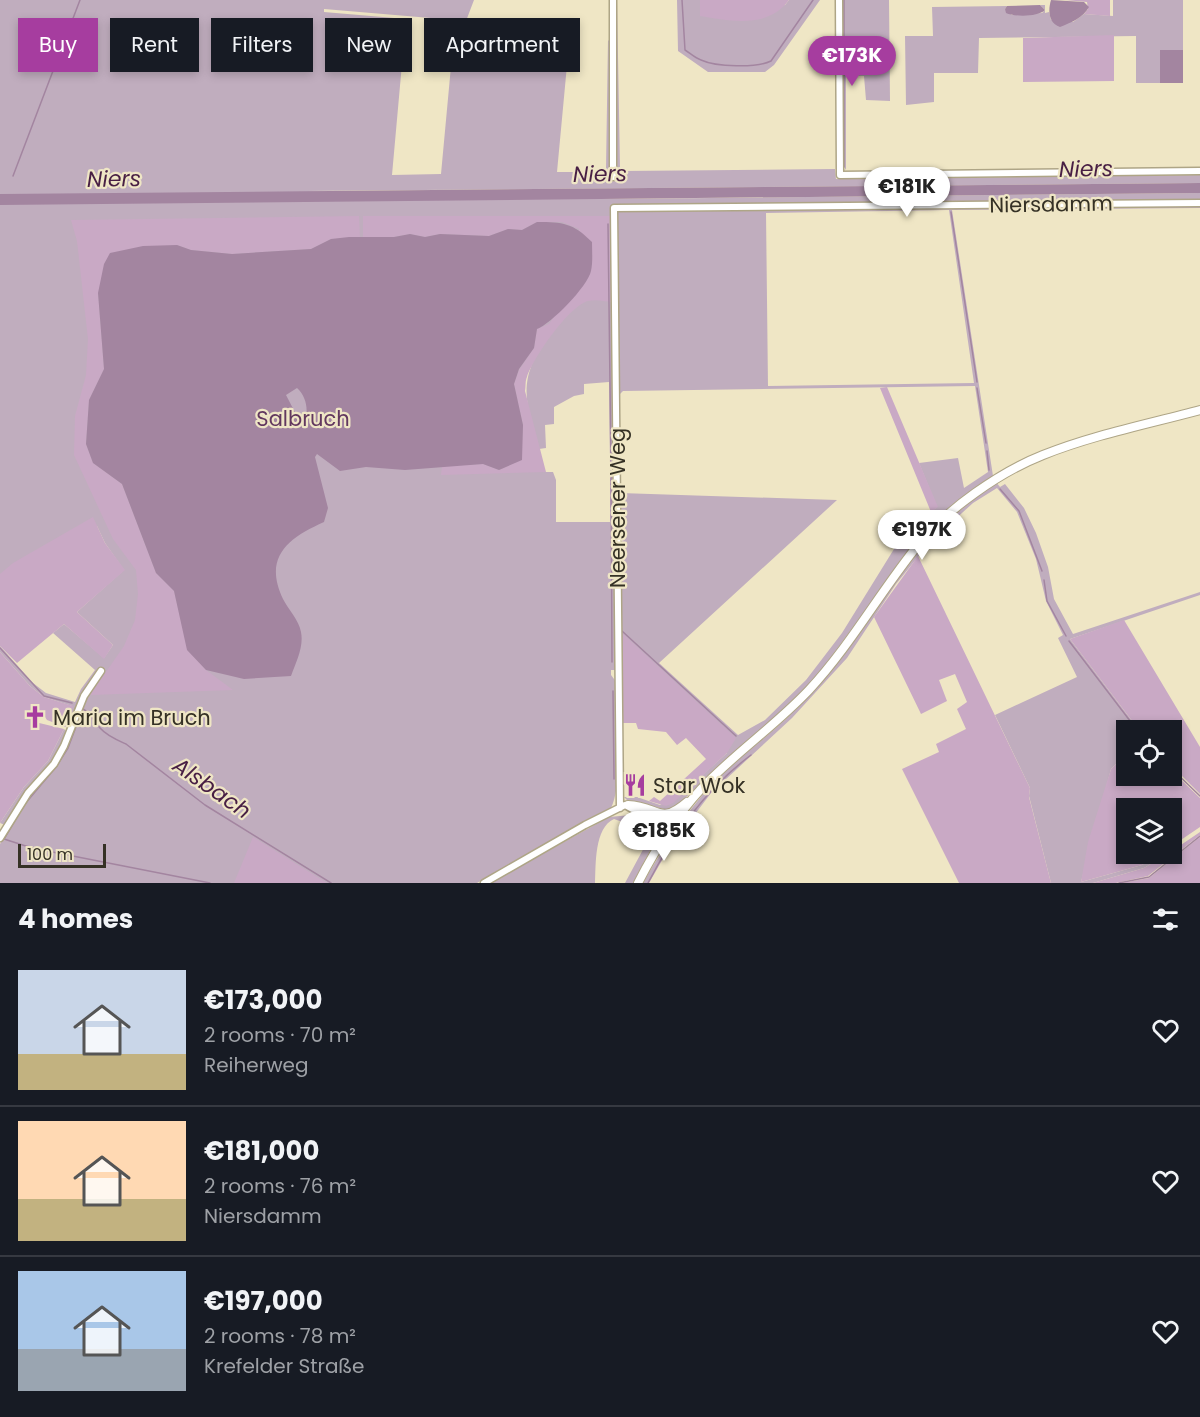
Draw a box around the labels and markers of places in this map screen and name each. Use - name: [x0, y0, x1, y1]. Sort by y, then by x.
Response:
- pin: €173K: [810, 36, 894, 87]
- pin: €181K: [865, 167, 949, 218]
- pin: €197K: [880, 510, 964, 561]
- place label: Maria im Bruch: [53, 703, 211, 732]
- church icon: Maria im Bruch: [22, 704, 48, 730]
- place label: Star Wok: [653, 771, 746, 800]
- restaurant icon: Star Wok: [622, 772, 648, 798]
- pin: €185K: [622, 811, 706, 862]

